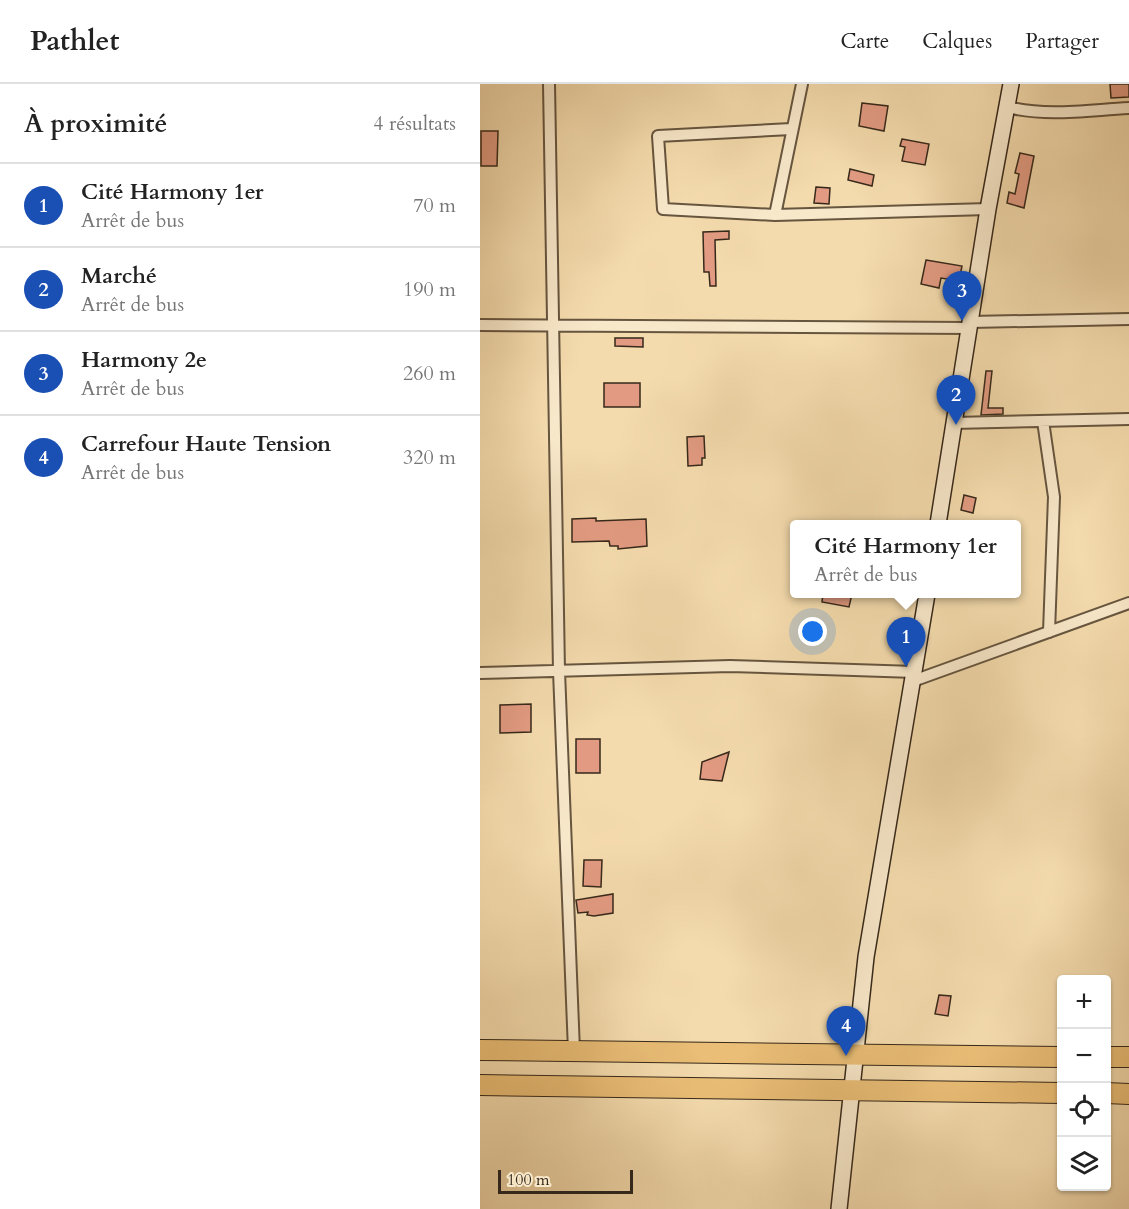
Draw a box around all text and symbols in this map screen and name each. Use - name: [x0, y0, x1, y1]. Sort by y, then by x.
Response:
- text: Pathlet: [30, 22, 119, 60]
- text: Carte: [840, 27, 889, 56]
- text: Calques: [922, 27, 992, 56]
- text: Partager: [1025, 27, 1099, 56]
- text: À proximité: [24, 106, 167, 141]
- text: 4 résultats: [373, 110, 456, 137]
- text: Cité Harmony 1er: [81, 177, 264, 207]
- text: 1: [38, 192, 49, 219]
- text: 70 m: [413, 192, 456, 219]
- text: Arrêt de bus: [81, 207, 184, 234]
- text: Marché: [81, 261, 157, 291]
- pin: 3: [942, 272, 982, 321]
- text: 2: [38, 276, 49, 303]
- text: 190 m: [403, 276, 456, 303]
- text: Arrêt de bus: [81, 291, 184, 318]
- text: Harmony 2e: [81, 345, 207, 375]
- text: 3: [38, 360, 49, 387]
- text: 260 m: [403, 360, 456, 387]
- text: Arrêt de bus: [81, 375, 184, 402]
- pin: 2: [936, 376, 976, 425]
- text: Carrefour Haute Tension: [81, 429, 331, 459]
- text: 4: [38, 444, 49, 471]
- text: 320 m: [403, 444, 456, 471]
- text: Arrêt de bus: [81, 459, 184, 486]
- popup: [790, 520, 1021, 598]
- text: Cité Harmony 1er: [814, 531, 997, 561]
- text: Arrêt de bus: [814, 561, 917, 588]
- your location: [798, 617, 827, 646]
- pin: 1: [886, 618, 926, 667]
- map controls: [1057, 975, 1111, 1191]
- button: +: [1057, 975, 1111, 1029]
- pin: 4: [826, 1006, 866, 1056]
- button: −: [1057, 1029, 1111, 1083]
- button: locate: [1057, 1083, 1111, 1137]
- button: layers: [1057, 1137, 1111, 1191]
- scale bar: [498, 1167, 633, 1194]
- text: 100 m: [507, 1169, 549, 1191]

